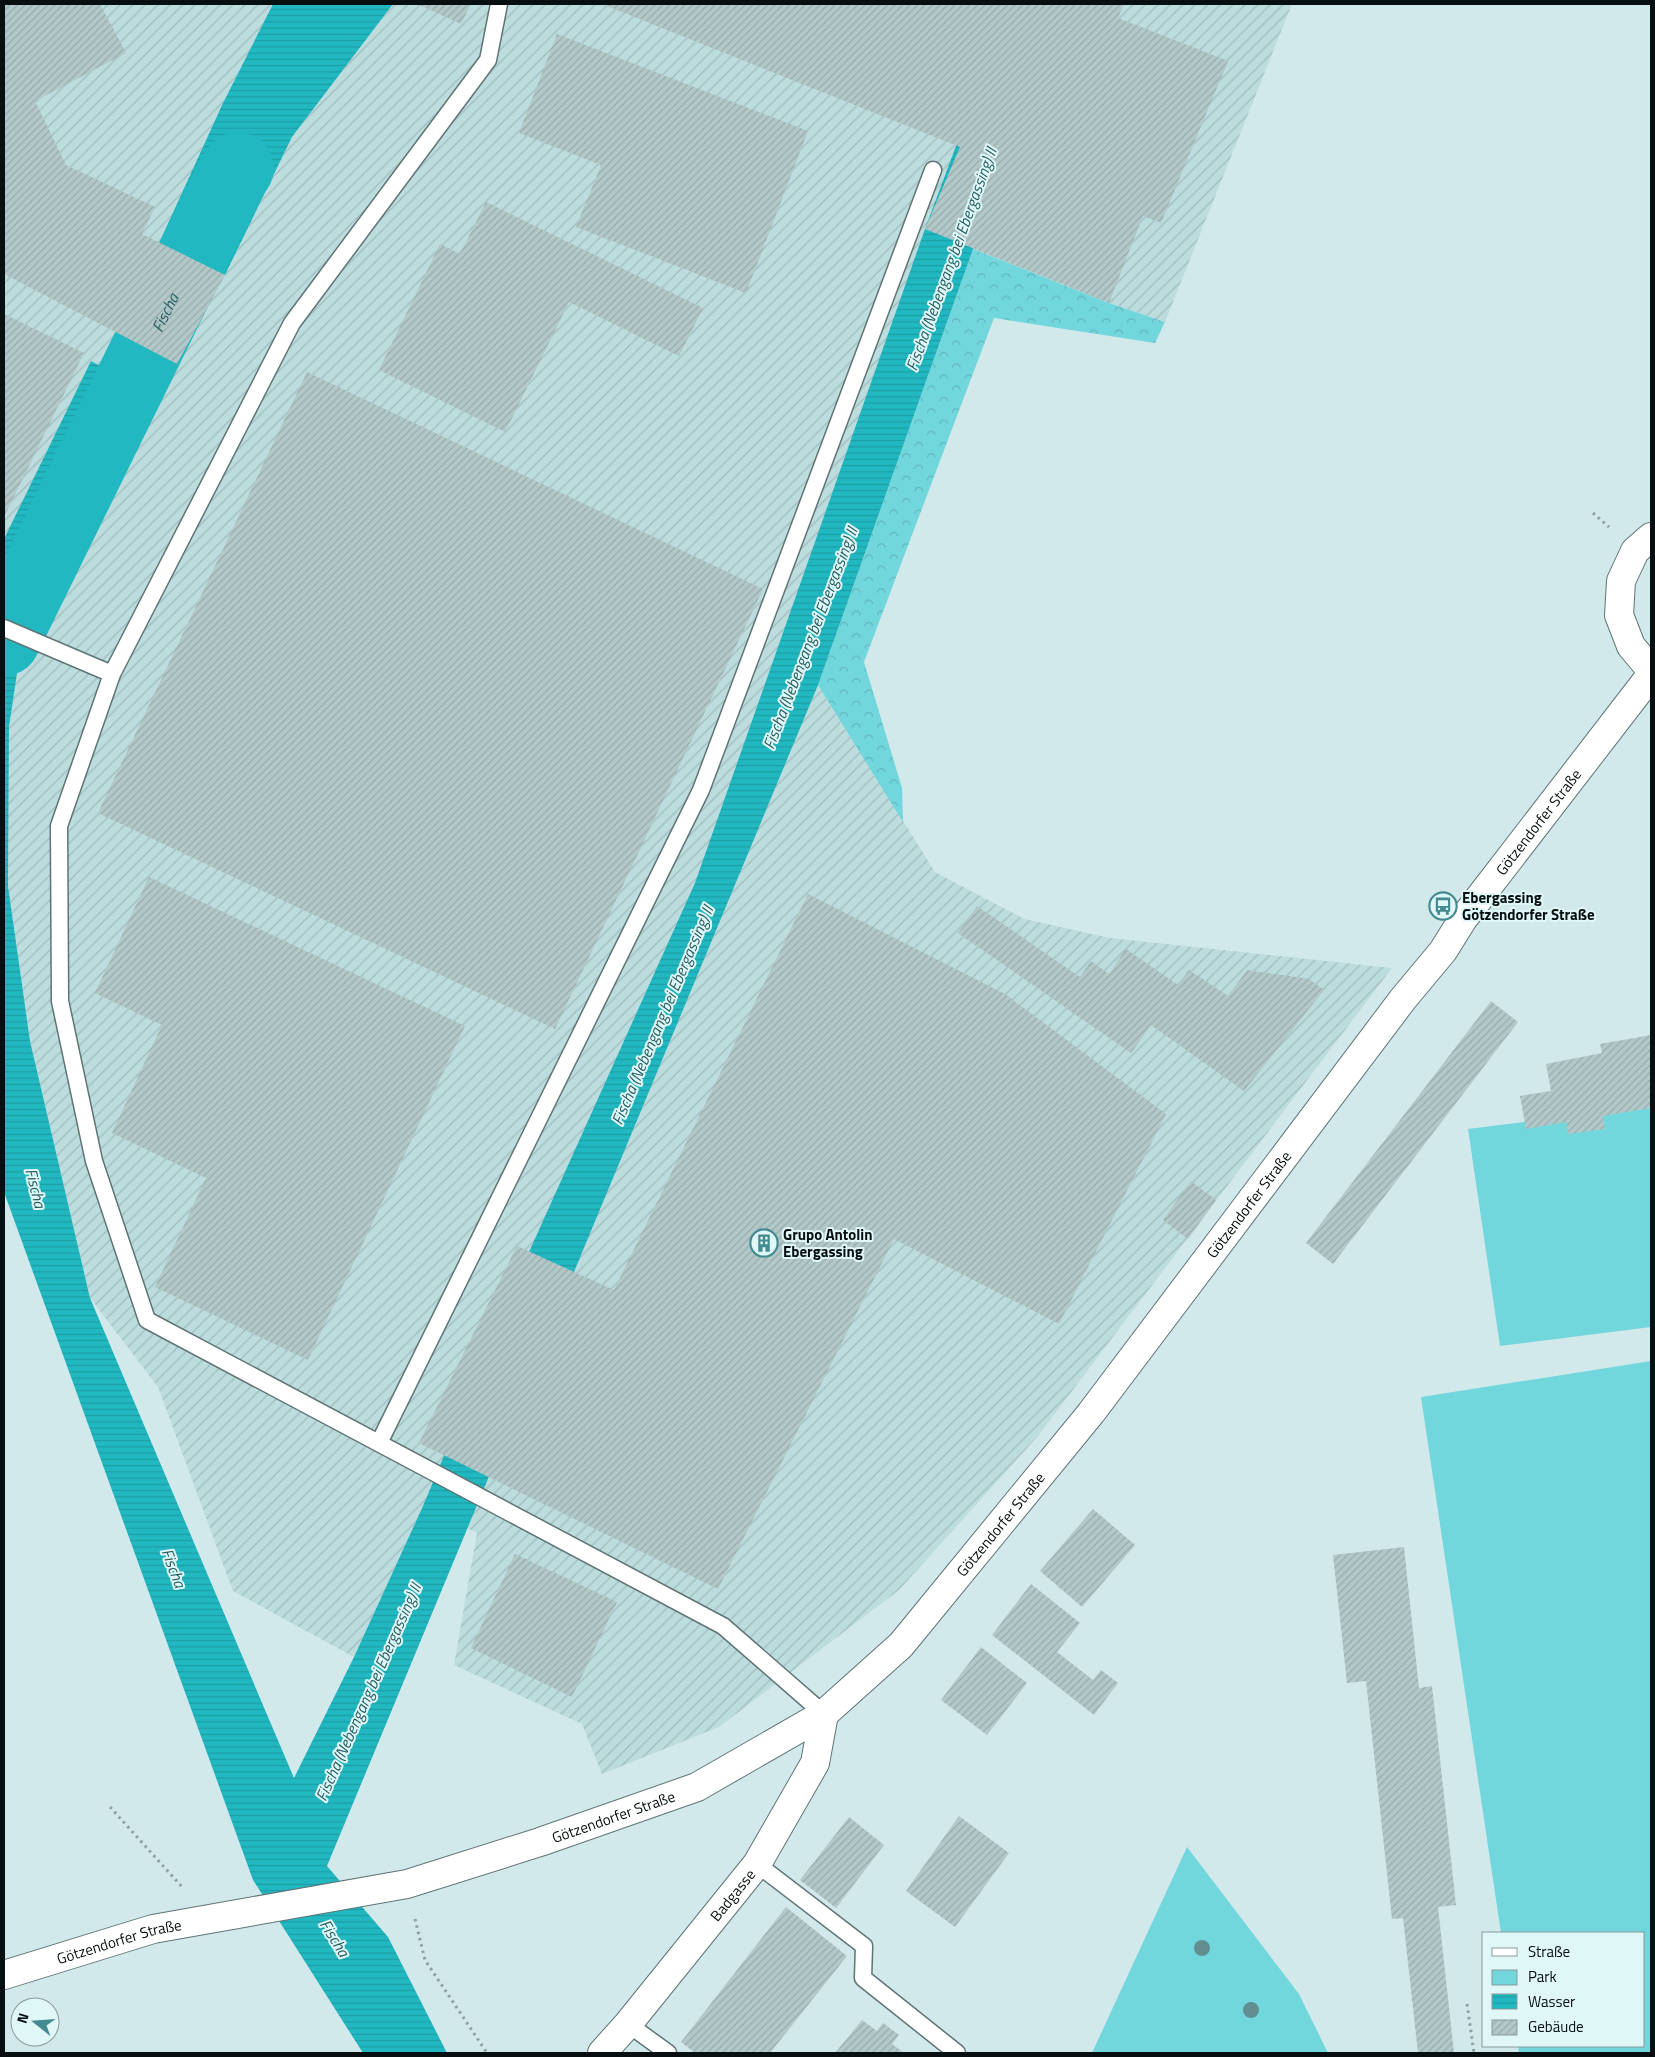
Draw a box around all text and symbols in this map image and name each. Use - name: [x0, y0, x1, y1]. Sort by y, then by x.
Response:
- water label: Fischa (Nebengang bei Ebergassing) II: [899, 142, 1003, 374]
- water label: Fischa: [145, 288, 185, 336]
- water label: Fischa (Nebengang bei Ebergassing) II: [757, 521, 864, 752]
- street label: Götzendorfer Straße: [1490, 764, 1586, 880]
- place label: Ebergassing Götzendorfer Straße: [1462, 886, 1595, 926]
- bus stop icon: Ebergassing Götzendorfer Straße: [1428, 891, 1458, 921]
- water label: Fischa (Nebengang bei Ebergassing) II: [605, 900, 720, 1128]
- street label: Götzendorfer Straße: [1200, 1146, 1296, 1263]
- water label: Fischa: [19, 1166, 53, 1211]
- place label: Grupo Antolin Ebergassing: [783, 1223, 872, 1263]
- building icon: Grupo Antolin Ebergassing: [749, 1228, 779, 1258]
- street label: Götzendorfer Straße: [950, 1467, 1050, 1581]
- water label: Fischa: [156, 1545, 193, 1592]
- water label: Fischa (Nebengang bei Ebergassing) II: [309, 1577, 428, 1805]
- street label: Götzendorfer Straße: [549, 1784, 678, 1849]
- street label: Badgasse: [704, 1864, 760, 1926]
- street label: Götzendorfer Straße: [54, 1913, 183, 1970]
- water label: Fischa: [314, 1915, 356, 1962]
- legend: [1482, 1932, 1645, 2047]
- text: Straße: [1528, 1940, 1570, 1963]
- text: Park: [1528, 1965, 1557, 1988]
- text: Wasser: [1528, 1990, 1575, 2013]
- north arrow: [10, 1997, 60, 2047]
- text: N: [11, 2010, 34, 2026]
- text: Gebäude: [1528, 2015, 1584, 2038]

